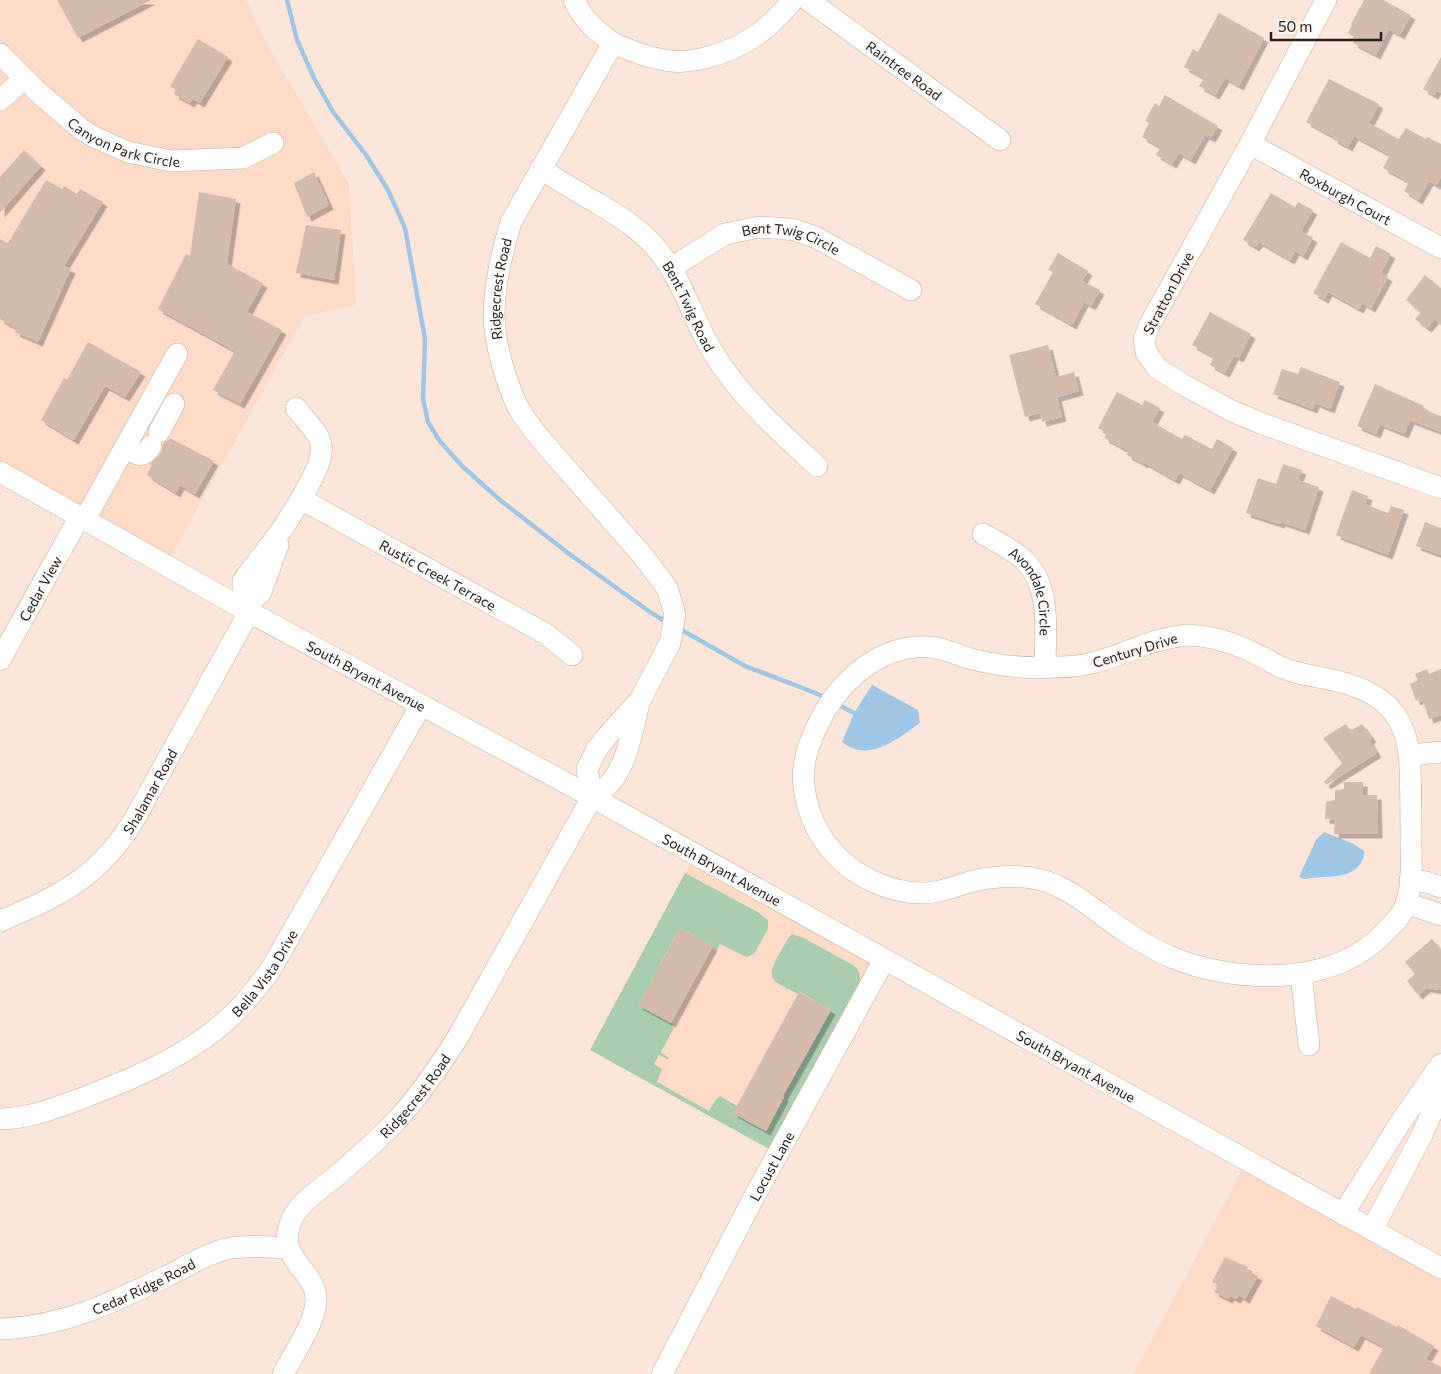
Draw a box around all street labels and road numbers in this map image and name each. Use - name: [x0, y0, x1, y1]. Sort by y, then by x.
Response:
- street label: Raintree Road: [863, 37, 945, 103]
- street label: Canyon Park Circle: [65, 113, 180, 170]
- street label: Roxburgh Court: [1297, 164, 1395, 228]
- street label: Bent Twig Circle: [740, 218, 843, 258]
- street label: Ridgecrest Road: [485, 236, 515, 341]
- street label: Stratton Drive: [1139, 249, 1197, 337]
- street label: Bent Twig Road: [660, 257, 719, 354]
- street label: Rustic Creek Terrace: [377, 536, 499, 613]
- street label: Avondale Circle: [1006, 543, 1054, 636]
- street label: Cedar View: [15, 553, 65, 624]
- street label: Century Drive: [1090, 629, 1180, 671]
- street label: South Bryant Avenue: [304, 636, 429, 714]
- street label: Shalamar Road: [119, 746, 180, 837]
- street label: South Bryant Avenue: [660, 829, 784, 909]
- street label: Bella Vista Drive: [228, 926, 300, 1020]
- street label: South Bryant Avenue: [1014, 1026, 1138, 1105]
- street label: Ridgecrest Road: [376, 1051, 453, 1141]
- street label: Locust Lane: [745, 1128, 797, 1204]
- street label: Cedar Ridge Road: [89, 1254, 198, 1317]

